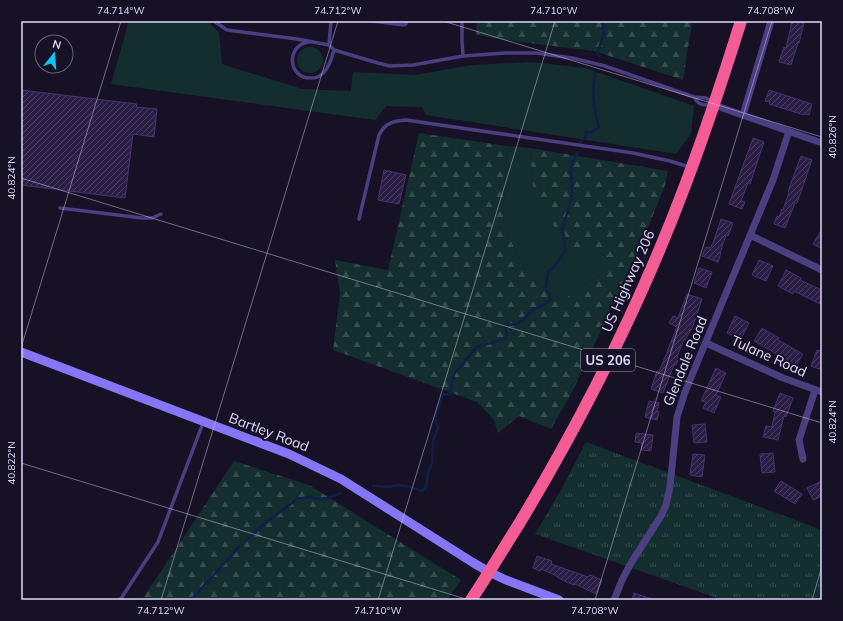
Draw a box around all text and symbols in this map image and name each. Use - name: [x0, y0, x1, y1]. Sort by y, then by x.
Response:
- text: 74.714°W: [97, 4, 145, 17]
- text: 74.712°W: [314, 4, 362, 17]
- text: 74.710°W: [530, 4, 578, 17]
- text: 74.708°W: [747, 4, 795, 17]
- north arrow: [34, 34, 74, 74]
- text: N: [51, 37, 63, 52]
- text: 40.826°N: [826, 115, 839, 159]
- text: 40.824°N: [5, 156, 18, 200]
- street label: US Highway 206: [597, 227, 659, 335]
- street label: Glendale Road: [659, 314, 711, 408]
- street label: Tulane Road: [728, 331, 810, 381]
- road number: US 206: [581, 349, 635, 371]
- text: 40.824°N: [826, 400, 839, 444]
- street label: Bartley Road: [226, 408, 312, 456]
- text: 40.822°N: [5, 441, 18, 485]
- text: 74.712°W: [137, 604, 185, 617]
- text: 74.710°W: [354, 604, 402, 617]
- text: 74.708°W: [571, 604, 619, 617]

